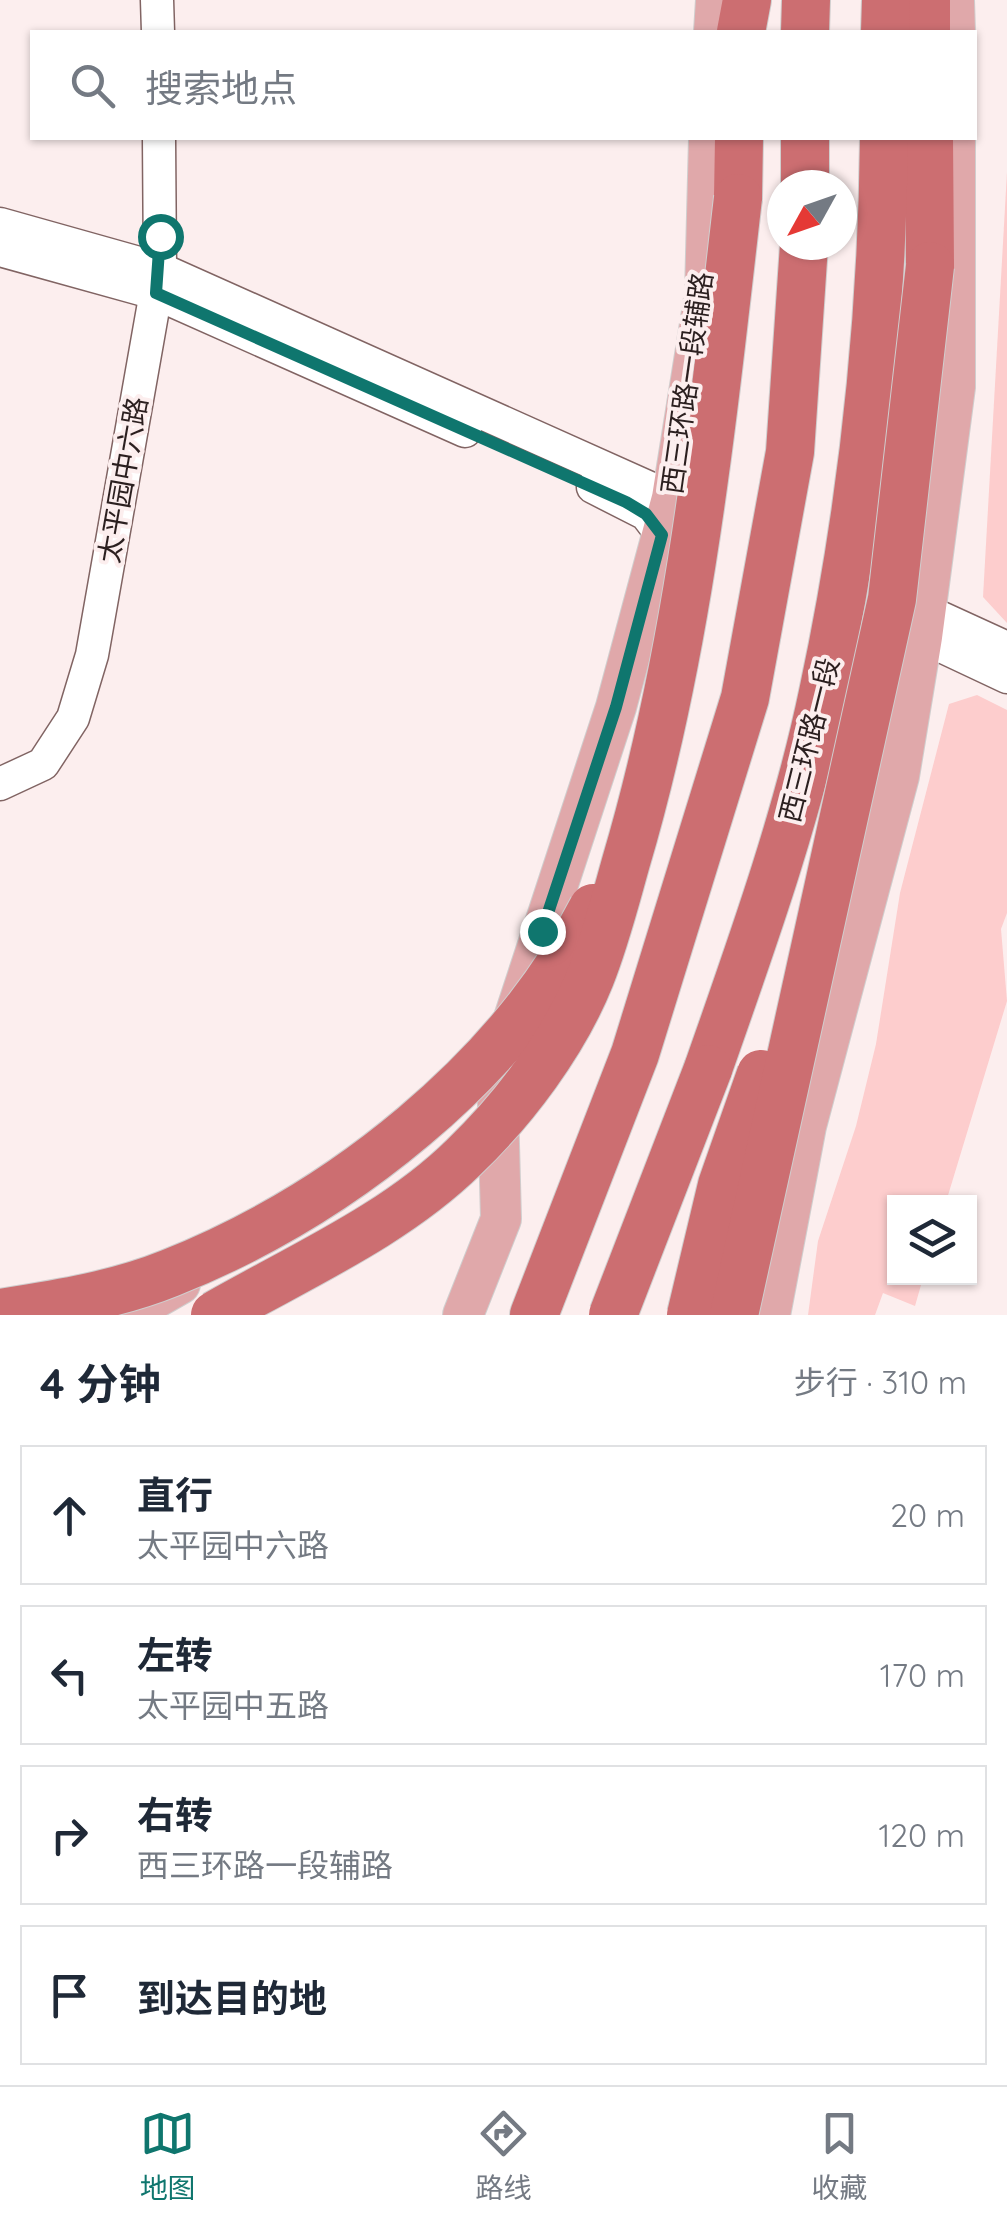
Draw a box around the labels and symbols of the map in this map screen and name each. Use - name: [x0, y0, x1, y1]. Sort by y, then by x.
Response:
- north arrow: [767, 170, 857, 260]
- route start: [138, 214, 184, 260]
- street label: 西三环路一段辅路: [654, 270, 719, 496]
- street label: 太平园中六路: [91, 394, 154, 566]
- street label: 西三环路一段: [771, 654, 846, 826]
- route end: [520, 909, 566, 955]

